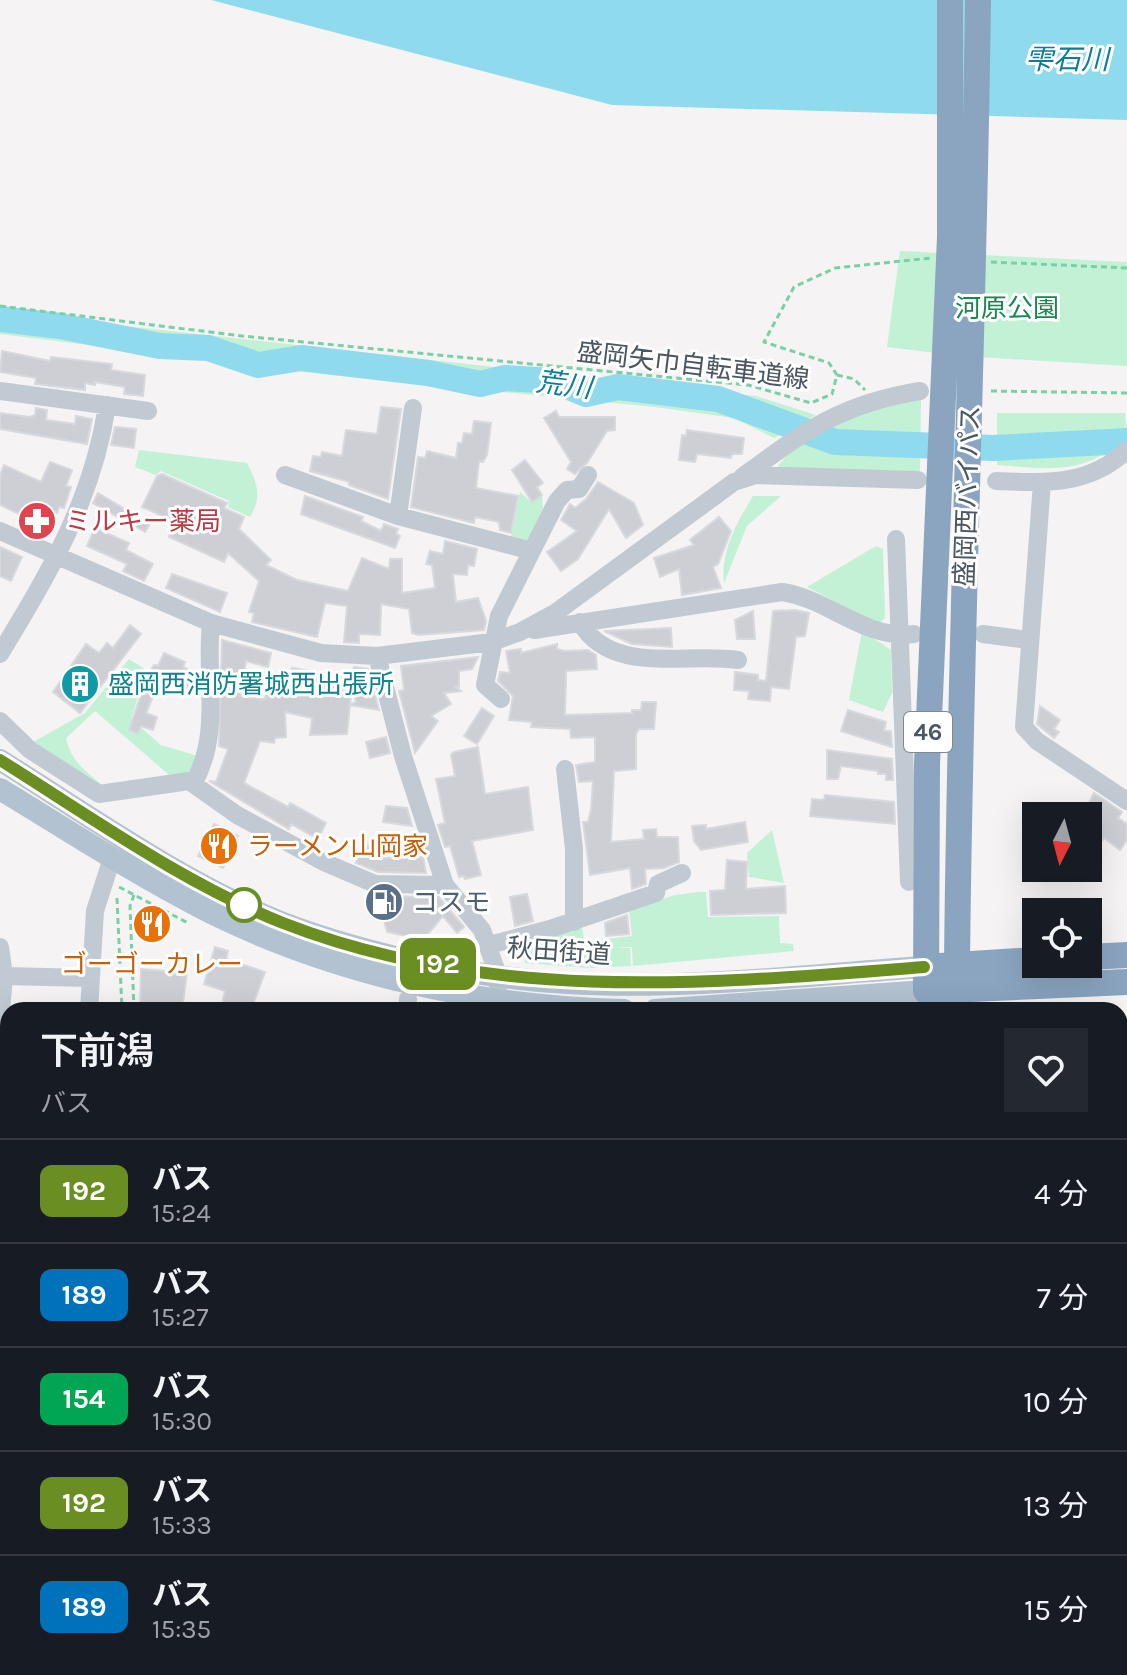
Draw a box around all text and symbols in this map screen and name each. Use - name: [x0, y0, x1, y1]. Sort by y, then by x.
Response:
- water label: 雫石川: [1025, 43, 1112, 76]
- park label: 河原公園: [955, 293, 1059, 324]
- street label: 盛岡矢巾自転車道線: [575, 336, 811, 395]
- water label: 荒川: [534, 365, 597, 405]
- street label: 盛岡西バイパス: [949, 405, 986, 587]
- pharmacy icon: ミルキー薬局: [16, 500, 58, 542]
- place label: ミルキー薬局: [65, 506, 221, 537]
- building icon: 盛岡西消防署城西出張所: [59, 663, 101, 705]
- place label: 盛岡西消防署城西出張所: [108, 669, 394, 700]
- road number: 46: [904, 712, 952, 752]
- north arrow: [1022, 802, 1102, 882]
- map controls: [1022, 802, 1102, 978]
- restaurant icon: ラーメン山岡家: [198, 825, 240, 867]
- place label: ラーメン山岡家: [247, 831, 428, 862]
- fuel station icon: コスモ: [363, 881, 405, 923]
- place label: コスモ: [412, 887, 490, 918]
- unlabelled marker: [227, 888, 261, 922]
- button: locate: [1022, 898, 1102, 978]
- restaurant icon: ゴーゴーカレー: [131, 903, 173, 945]
- street label: 秋田街道: [506, 932, 612, 971]
- line badge: 192: [392, 938, 484, 990]
- text: 192: [416, 947, 460, 980]
- place label: ゴーゴーカレー: [61, 949, 243, 980]
- button: heart: [1004, 1028, 1088, 1112]
- text: 下前潟: [40, 1029, 154, 1074]
- text: バス: [40, 1088, 92, 1119]
- text: バス: [152, 1161, 212, 1197]
- text: 192: [62, 1174, 106, 1207]
- text: 4 分: [1034, 1176, 1088, 1212]
- text: 15:24: [152, 1198, 211, 1229]
- text: バス: [152, 1265, 212, 1301]
- text: 189: [61, 1278, 107, 1311]
- text: 7 分: [1037, 1280, 1088, 1316]
- text: 15:27: [152, 1302, 209, 1333]
- text: バス: [152, 1369, 212, 1405]
- text: 154: [63, 1382, 105, 1415]
- text: 10 分: [1023, 1384, 1088, 1420]
- text: 15:30: [152, 1406, 212, 1437]
- text: バス: [152, 1473, 212, 1509]
- text: 192: [62, 1486, 106, 1519]
- text: 13 分: [1023, 1488, 1088, 1524]
- text: 15:33: [152, 1510, 212, 1541]
- text: バス: [152, 1577, 212, 1613]
- text: 189: [61, 1590, 107, 1623]
- text: 15 分: [1024, 1592, 1088, 1628]
- text: 15:35: [152, 1614, 211, 1645]

